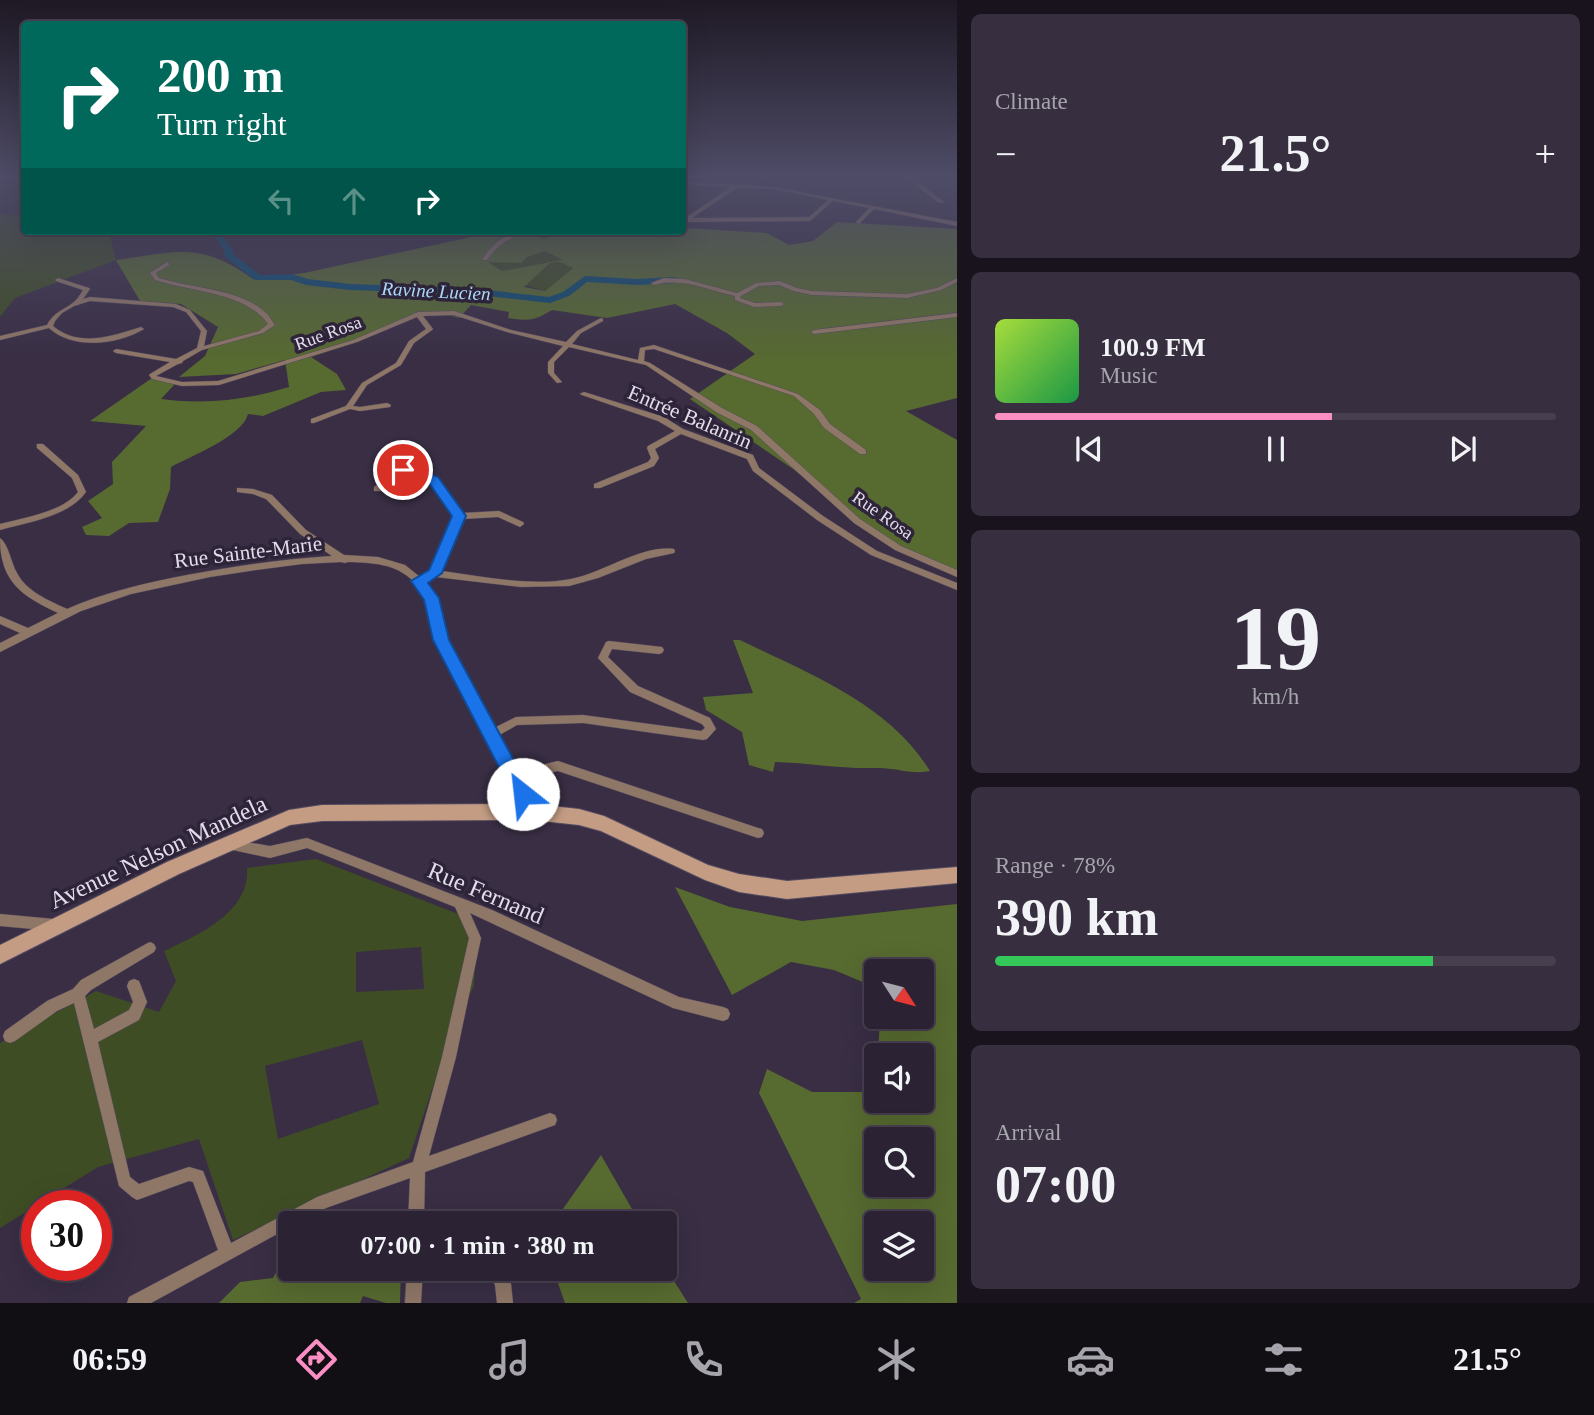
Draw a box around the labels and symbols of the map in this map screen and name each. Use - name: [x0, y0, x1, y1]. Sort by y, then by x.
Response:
- water label: Ravine Lucien: [380, 278, 491, 304]
- street label: Rue Rosa: [292, 312, 364, 354]
- street label: Entrée Balanrin: [624, 380, 756, 454]
- pin: [373, 440, 433, 500]
- street label: Rue Rosa: [849, 487, 917, 543]
- street label: Rue Sainte-Marie: [173, 531, 323, 573]
- position arrow: [486, 757, 560, 831]
- street label: Avenue Nelson Mandela: [45, 790, 271, 914]
- street label: Rue Fernand: [424, 857, 548, 929]
- north arrow: [864, 959, 934, 1029]
- speed limit sign: 30: [21, 1190, 112, 1281]

